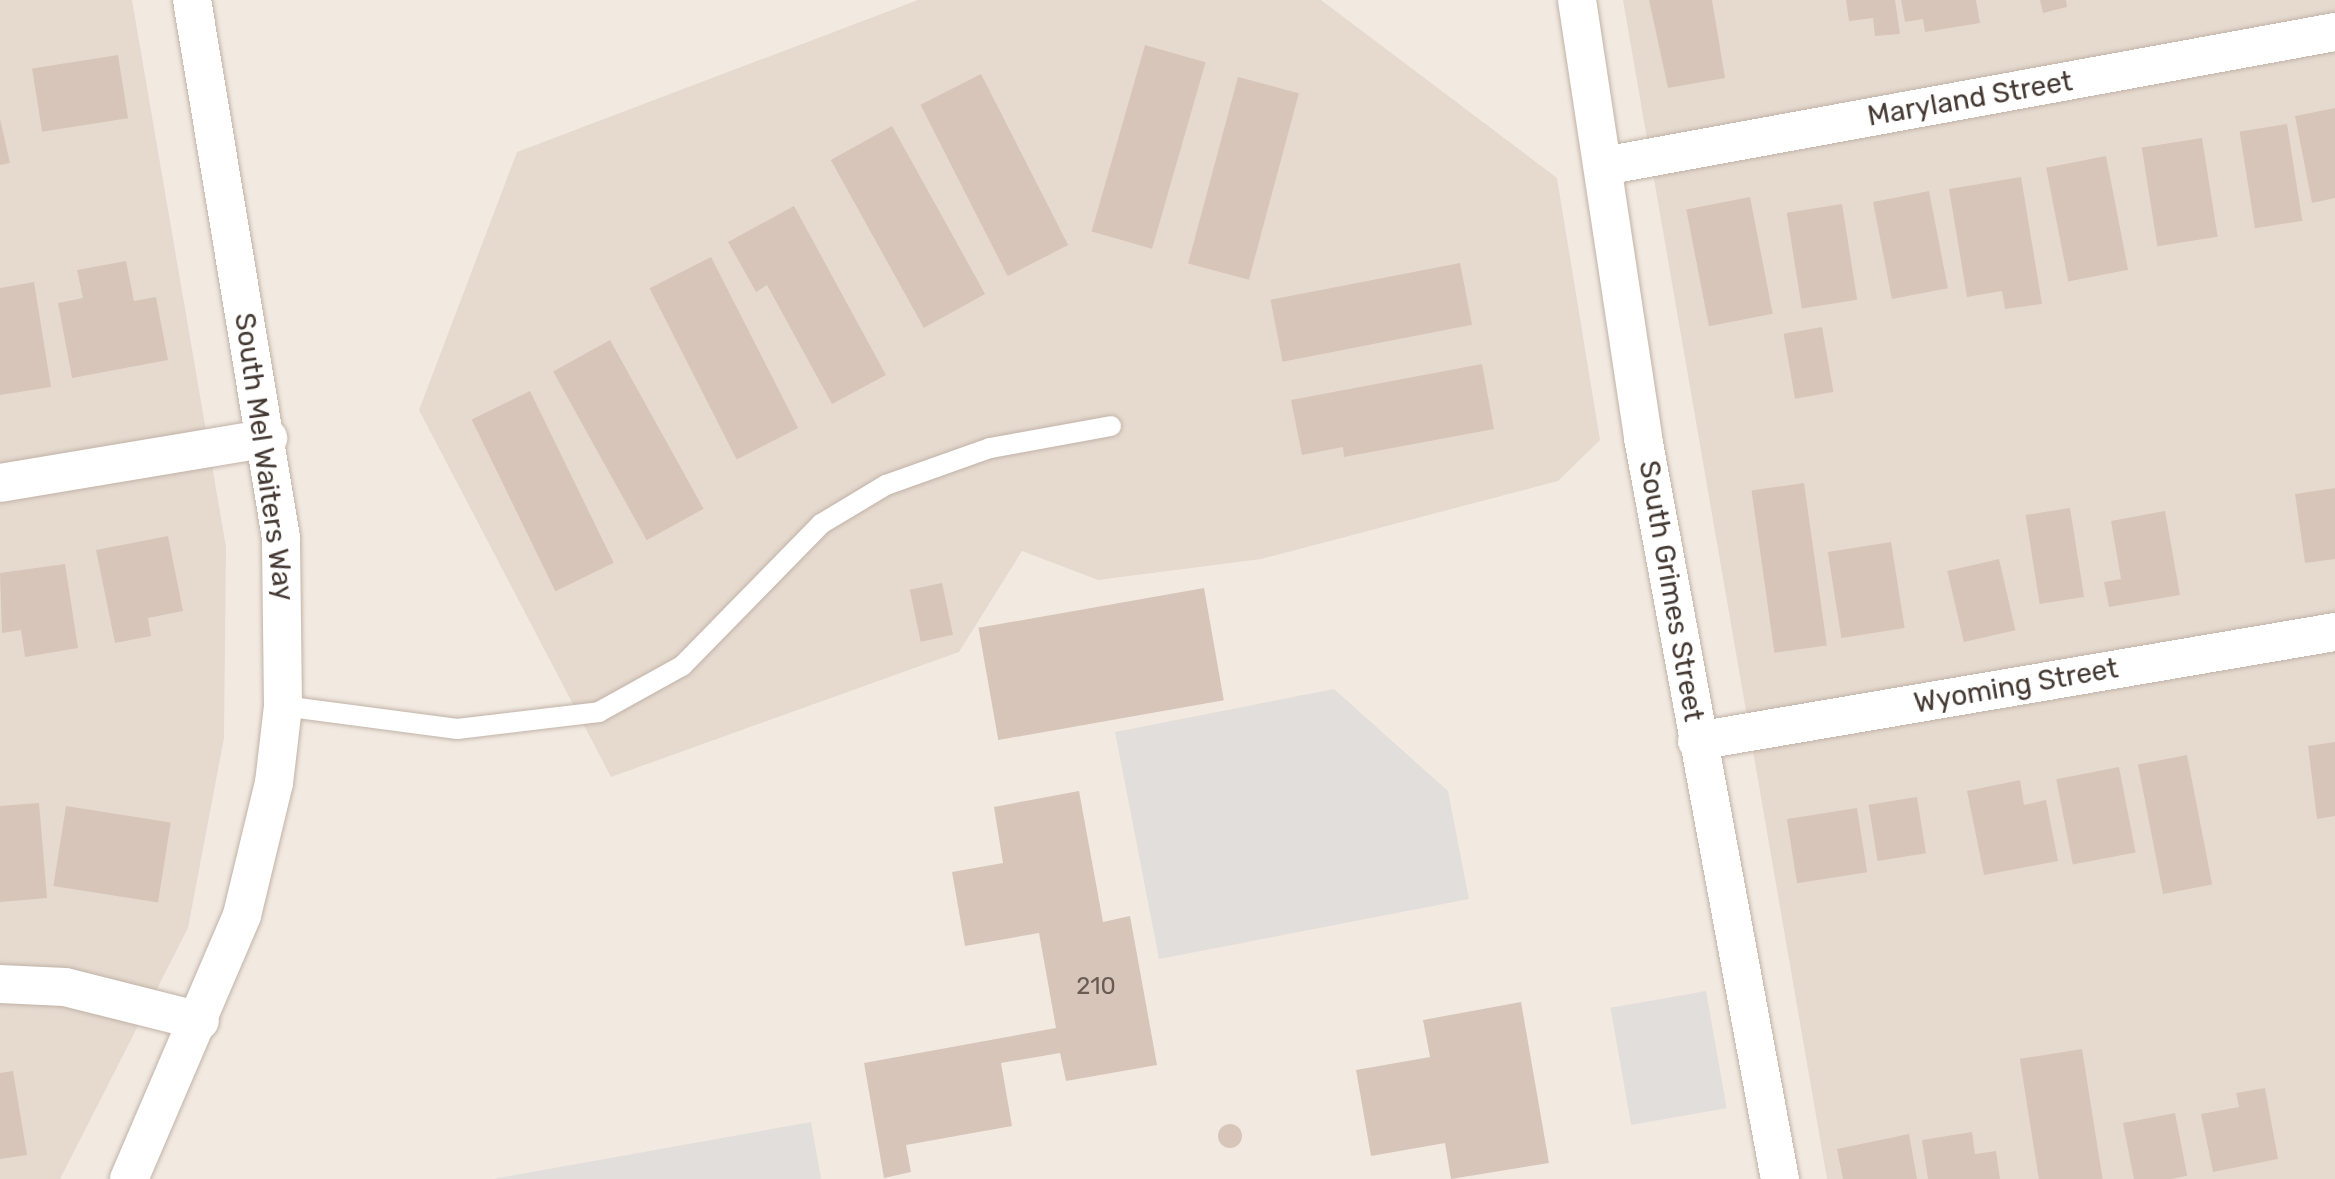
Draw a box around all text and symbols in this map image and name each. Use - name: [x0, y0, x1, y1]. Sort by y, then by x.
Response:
- street label: Maryland Street: [1865, 64, 2075, 134]
- street label: South Mel Waiters Way: [227, 310, 301, 604]
- street label: South Grimes Street: [1632, 458, 1710, 724]
- street label: Wyoming Street: [1911, 652, 2121, 720]
- house number: 210: [1076, 973, 1116, 1001]

